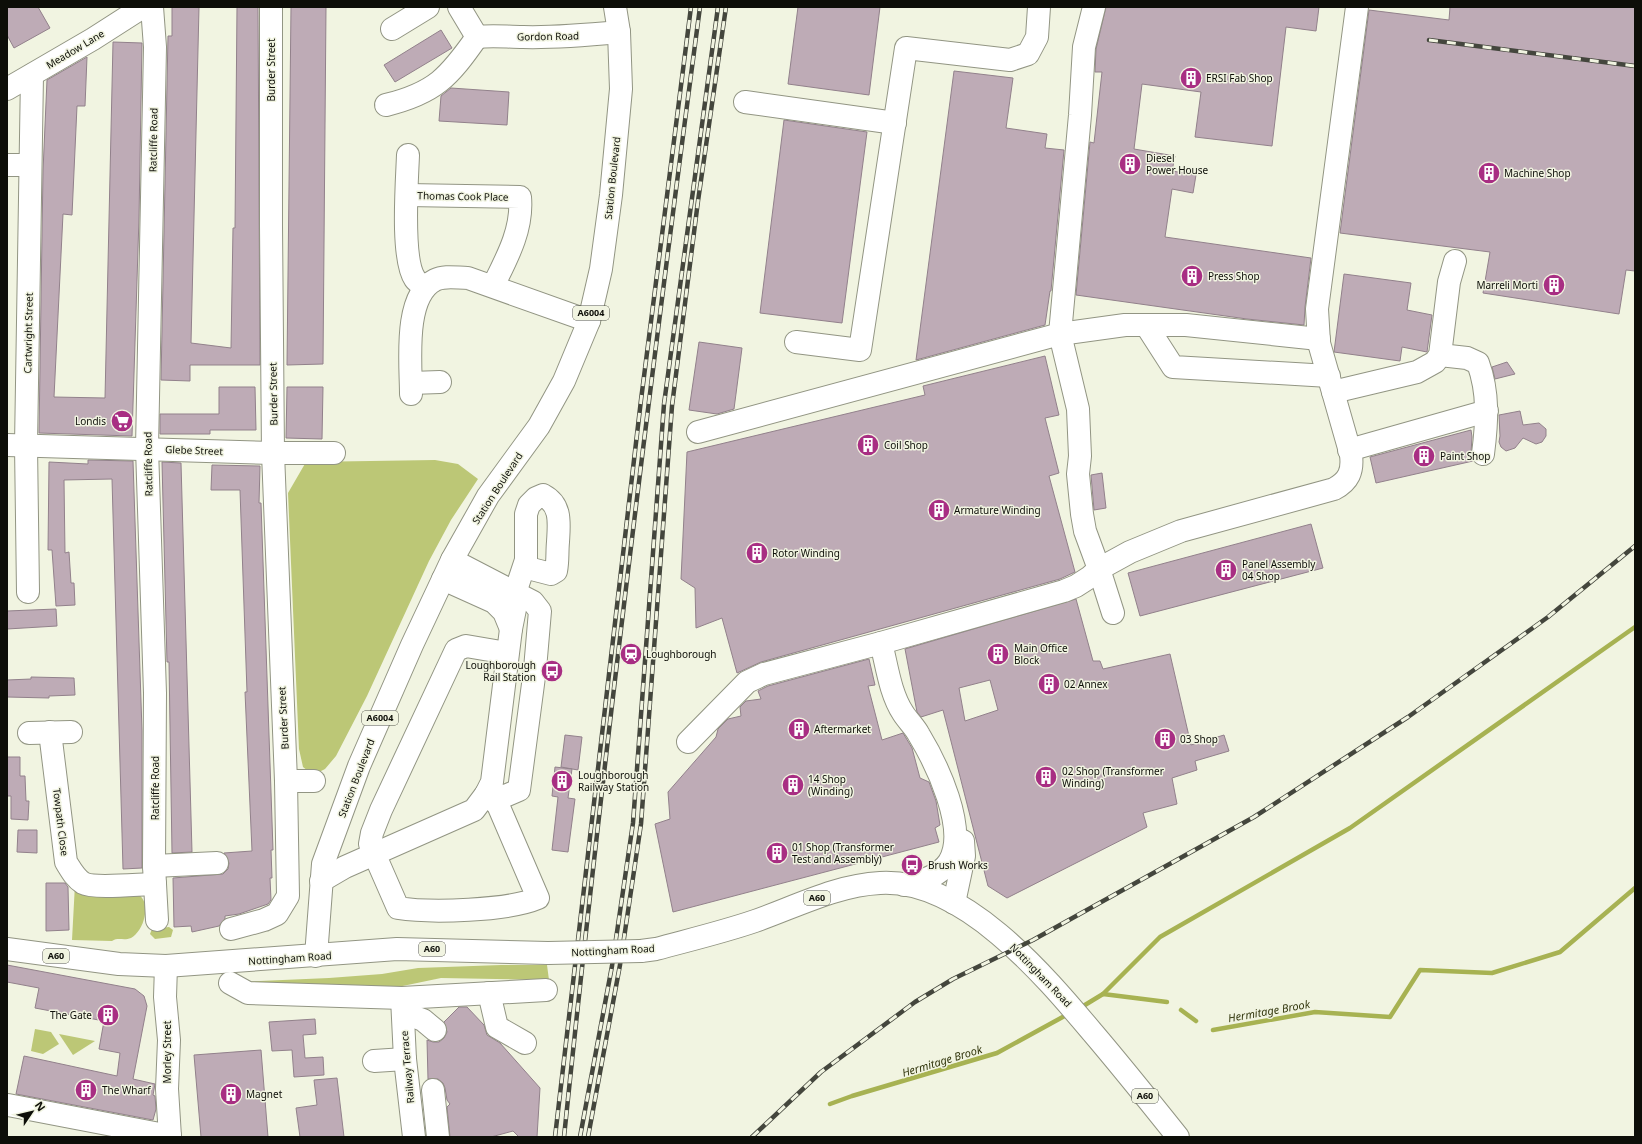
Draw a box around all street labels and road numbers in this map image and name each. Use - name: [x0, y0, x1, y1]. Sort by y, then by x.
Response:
- street label: Meadow Lane: [43, 26, 107, 72]
- street label: Gordon Road: [517, 28, 579, 44]
- street label: Burder Street: [264, 38, 278, 102]
- street label: Ratcliffe Road: [145, 108, 161, 172]
- street label: Station Boulevard: [601, 136, 623, 220]
- street label: Thomas Cook Place: [417, 188, 509, 204]
- street label: Cartwright Street: [20, 292, 36, 373]
- road number: A6004: [573, 306, 609, 320]
- street label: Burder Street: [265, 362, 281, 426]
- street label: Ratcliffe Road: [140, 432, 156, 496]
- street label: Glebe Street: [165, 442, 224, 458]
- street label: Station Boulevard: [468, 449, 526, 527]
- street label: Burder Street: [274, 686, 292, 750]
- road number: A6004: [362, 711, 398, 725]
- street label: Station Boulevard: [335, 737, 377, 819]
- street label: Ratcliffe Road: [148, 756, 162, 820]
- street label: Towpath Close: [50, 787, 72, 857]
- road number: A60: [804, 891, 830, 905]
- street label: Nottingham Road: [1007, 940, 1075, 1010]
- street label: Nottingham Road: [571, 941, 655, 959]
- road number: A60: [419, 942, 445, 956]
- street label: Nottingham Road: [248, 948, 332, 968]
- road number: A60: [43, 949, 69, 963]
- street label: Morley Street: [160, 1020, 174, 1083]
- street label: Railway Terrace: [397, 1030, 417, 1104]
- road number: A60: [1132, 1089, 1158, 1103]

